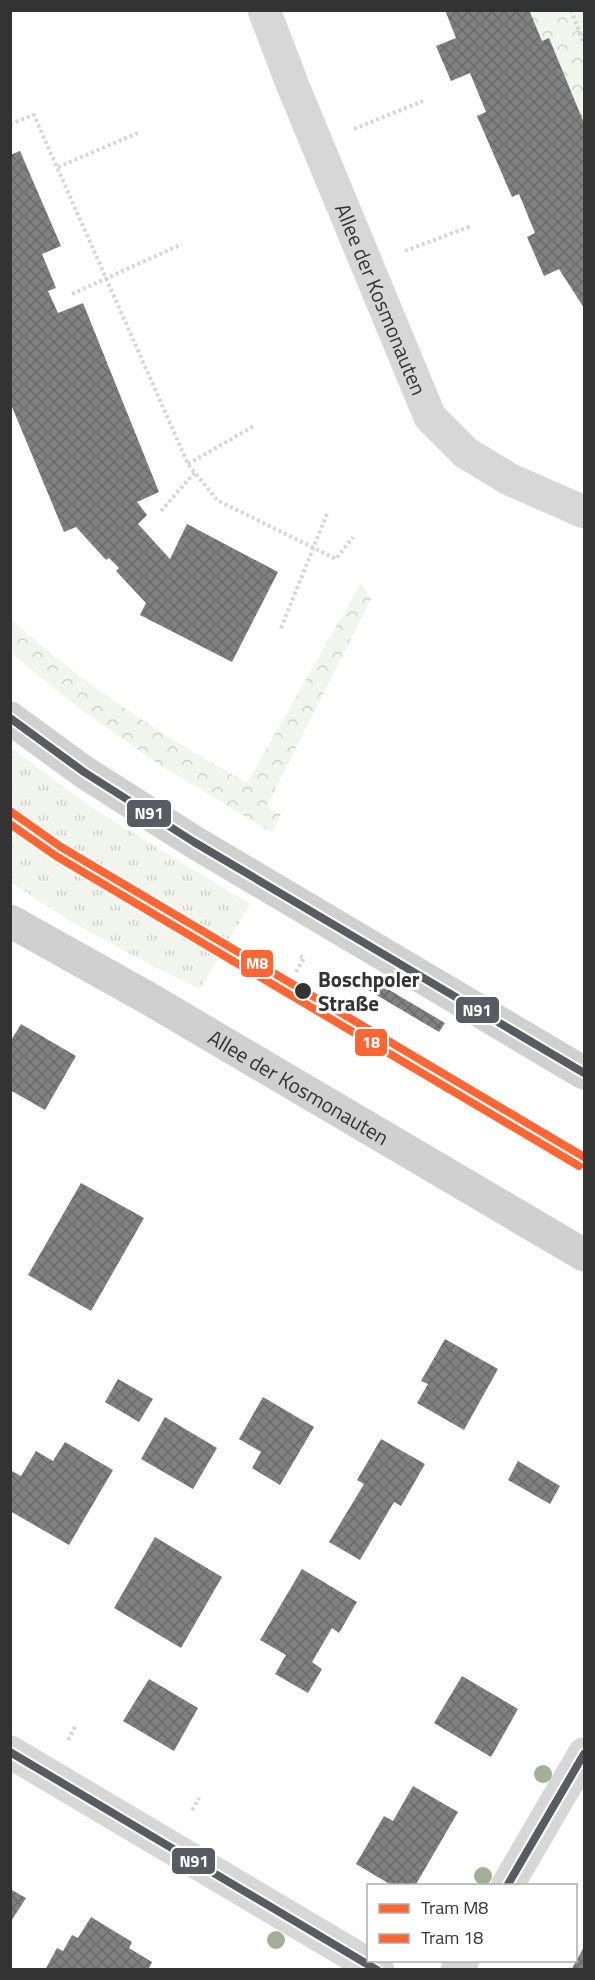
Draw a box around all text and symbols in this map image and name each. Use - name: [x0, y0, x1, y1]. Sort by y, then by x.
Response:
- street label: Allee der Kosmonauten: [327, 198, 435, 400]
- line badge: N91: [126, 799, 172, 828]
- text: N91: [134, 801, 164, 825]
- line badge: M8: [240, 949, 274, 978]
- text: M8: [246, 951, 268, 975]
- place label: Boschpoler Straße: [318, 963, 420, 1019]
- marker: Boschpoler Straße: [293, 981, 313, 1001]
- line badge: N91: [455, 996, 500, 1024]
- text: N91: [462, 998, 492, 1022]
- street label: Allee der Kosmonauten: [202, 1021, 395, 1153]
- line badge: 18: [354, 1028, 388, 1057]
- text: 18: [362, 1030, 380, 1054]
- line badge: N91: [171, 1847, 216, 1875]
- text: N91: [179, 1849, 209, 1873]
- legend: [367, 1884, 577, 1962]
- text: Tram M8: [421, 1894, 488, 1921]
- text: Tram 18: [421, 1924, 483, 1951]

